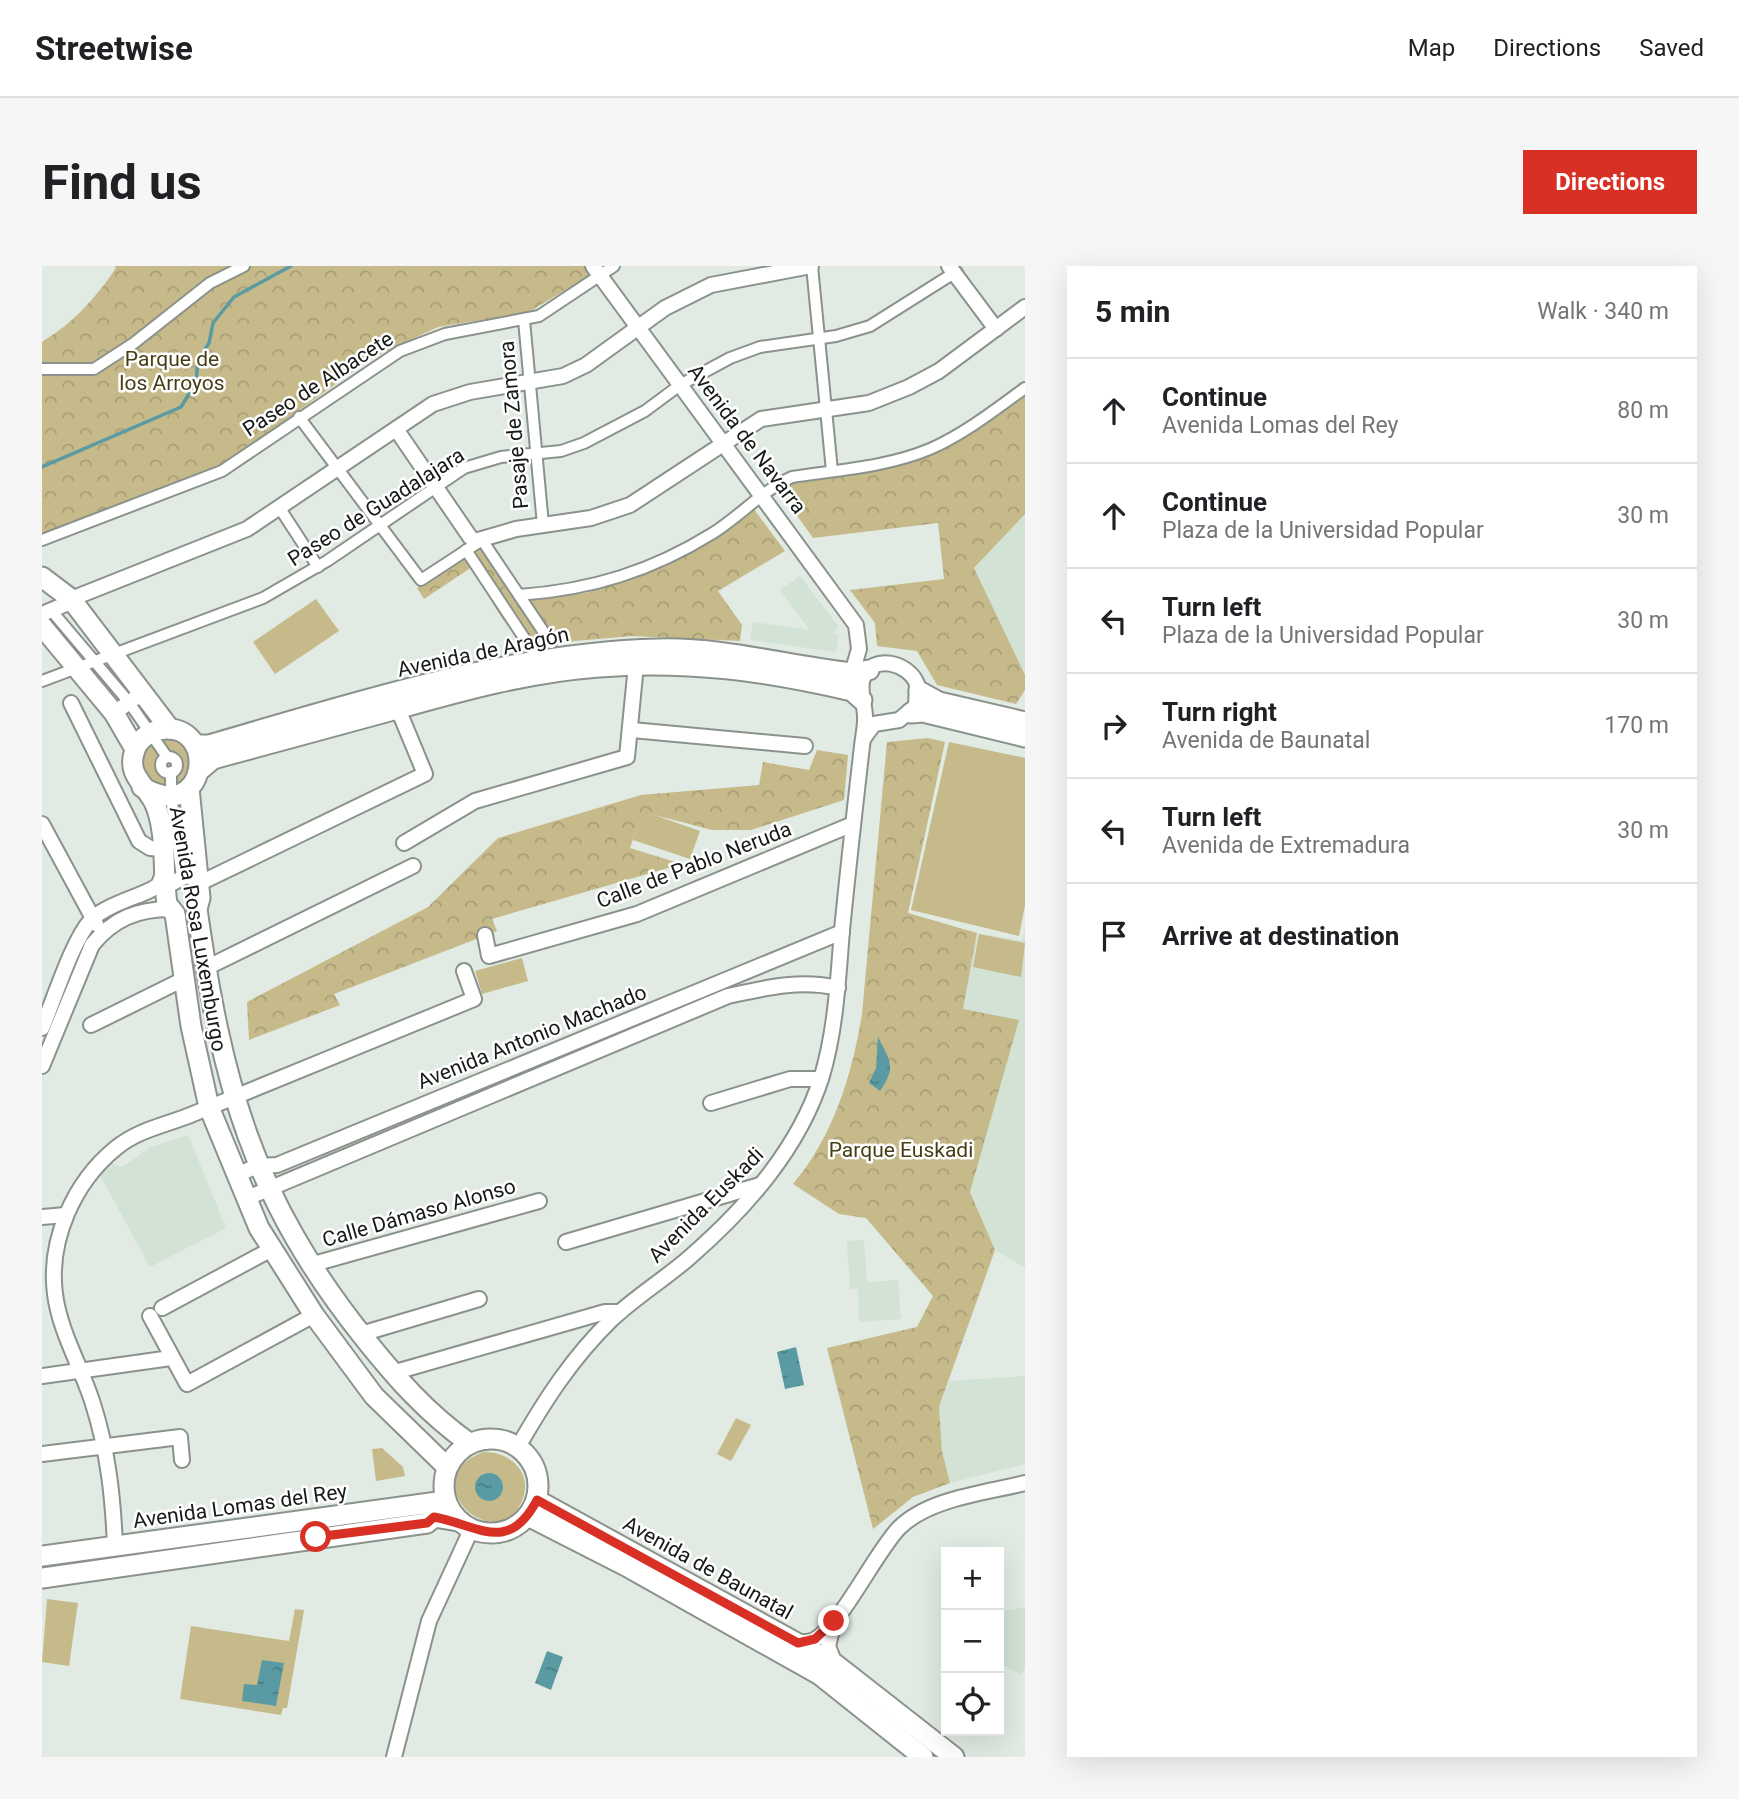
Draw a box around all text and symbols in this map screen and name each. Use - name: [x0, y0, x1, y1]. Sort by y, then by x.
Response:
- text: Streetwise: [35, 29, 193, 68]
- text: Map: [1408, 34, 1455, 62]
- text: Directions: [1493, 34, 1601, 62]
- text: Saved: [1639, 34, 1704, 62]
- button: Directions: [1523, 150, 1697, 214]
- text: Find us: [42, 154, 202, 211]
- text: 5 min: [1095, 294, 1170, 329]
- text: Walk · 340 m: [1537, 298, 1669, 325]
- street label: Paseo de Albacete: [238, 327, 398, 441]
- street label: Pasaje de Zamora: [495, 340, 533, 510]
- park label: Parque de los Arroyos: [119, 347, 225, 395]
- street label: Avenida de Navarra: [683, 360, 811, 518]
- text: Continue: [1162, 382, 1267, 412]
- icon: ahead: [1095, 392, 1133, 430]
- text: 80 m: [1617, 397, 1669, 424]
- text: Avenida Lomas del Rey: [1162, 412, 1398, 439]
- street label: Paseo de Guadalajara: [283, 443, 469, 571]
- text: Continue: [1162, 487, 1267, 517]
- icon: ahead: [1095, 497, 1133, 535]
- text: 30 m: [1617, 502, 1669, 529]
- text: Plaza de la Universidad Popular: [1162, 517, 1484, 544]
- text: Turn left: [1162, 592, 1261, 622]
- icon: left: [1095, 602, 1133, 640]
- text: 30 m: [1617, 607, 1669, 634]
- street label: Avenida de Aragón: [395, 622, 571, 682]
- text: Plaza de la Universidad Popular: [1162, 622, 1484, 649]
- text: Turn right: [1162, 697, 1277, 727]
- icon: right: [1095, 707, 1133, 745]
- text: 170 m: [1604, 712, 1669, 739]
- text: Avenida de Baunatal: [1162, 727, 1370, 754]
- text: Turn left: [1162, 802, 1261, 832]
- street label: Avenida Rosa Luxemburgo: [165, 805, 231, 1053]
- icon: left: [1095, 812, 1133, 850]
- street label: Calle de Pablo Neruda: [593, 817, 795, 913]
- text: 30 m: [1617, 817, 1669, 844]
- text: Avenida de Extremadura: [1162, 832, 1410, 859]
- icon: arrive: [1095, 917, 1133, 955]
- text: Arrive at destination: [1162, 921, 1399, 951]
- street label: Avenida Antonio Machado: [414, 980, 650, 1094]
- park label: Parque Euskadi: [829, 1138, 973, 1162]
- street label: Avenida Euskadi: [644, 1143, 768, 1267]
- street label: Calle Dámaso Alonso: [320, 1174, 518, 1252]
- street label: Avenida Lomas del Rey: [131, 1479, 349, 1533]
- street label: Avenida de Baunatal: [619, 1511, 797, 1625]
- route start: [300, 1521, 331, 1552]
- map controls: [941, 1547, 1004, 1736]
- button: +: [941, 1547, 1004, 1610]
- route end: [818, 1605, 849, 1636]
- button: −: [941, 1610, 1004, 1673]
- button: locate: [941, 1673, 1004, 1736]

